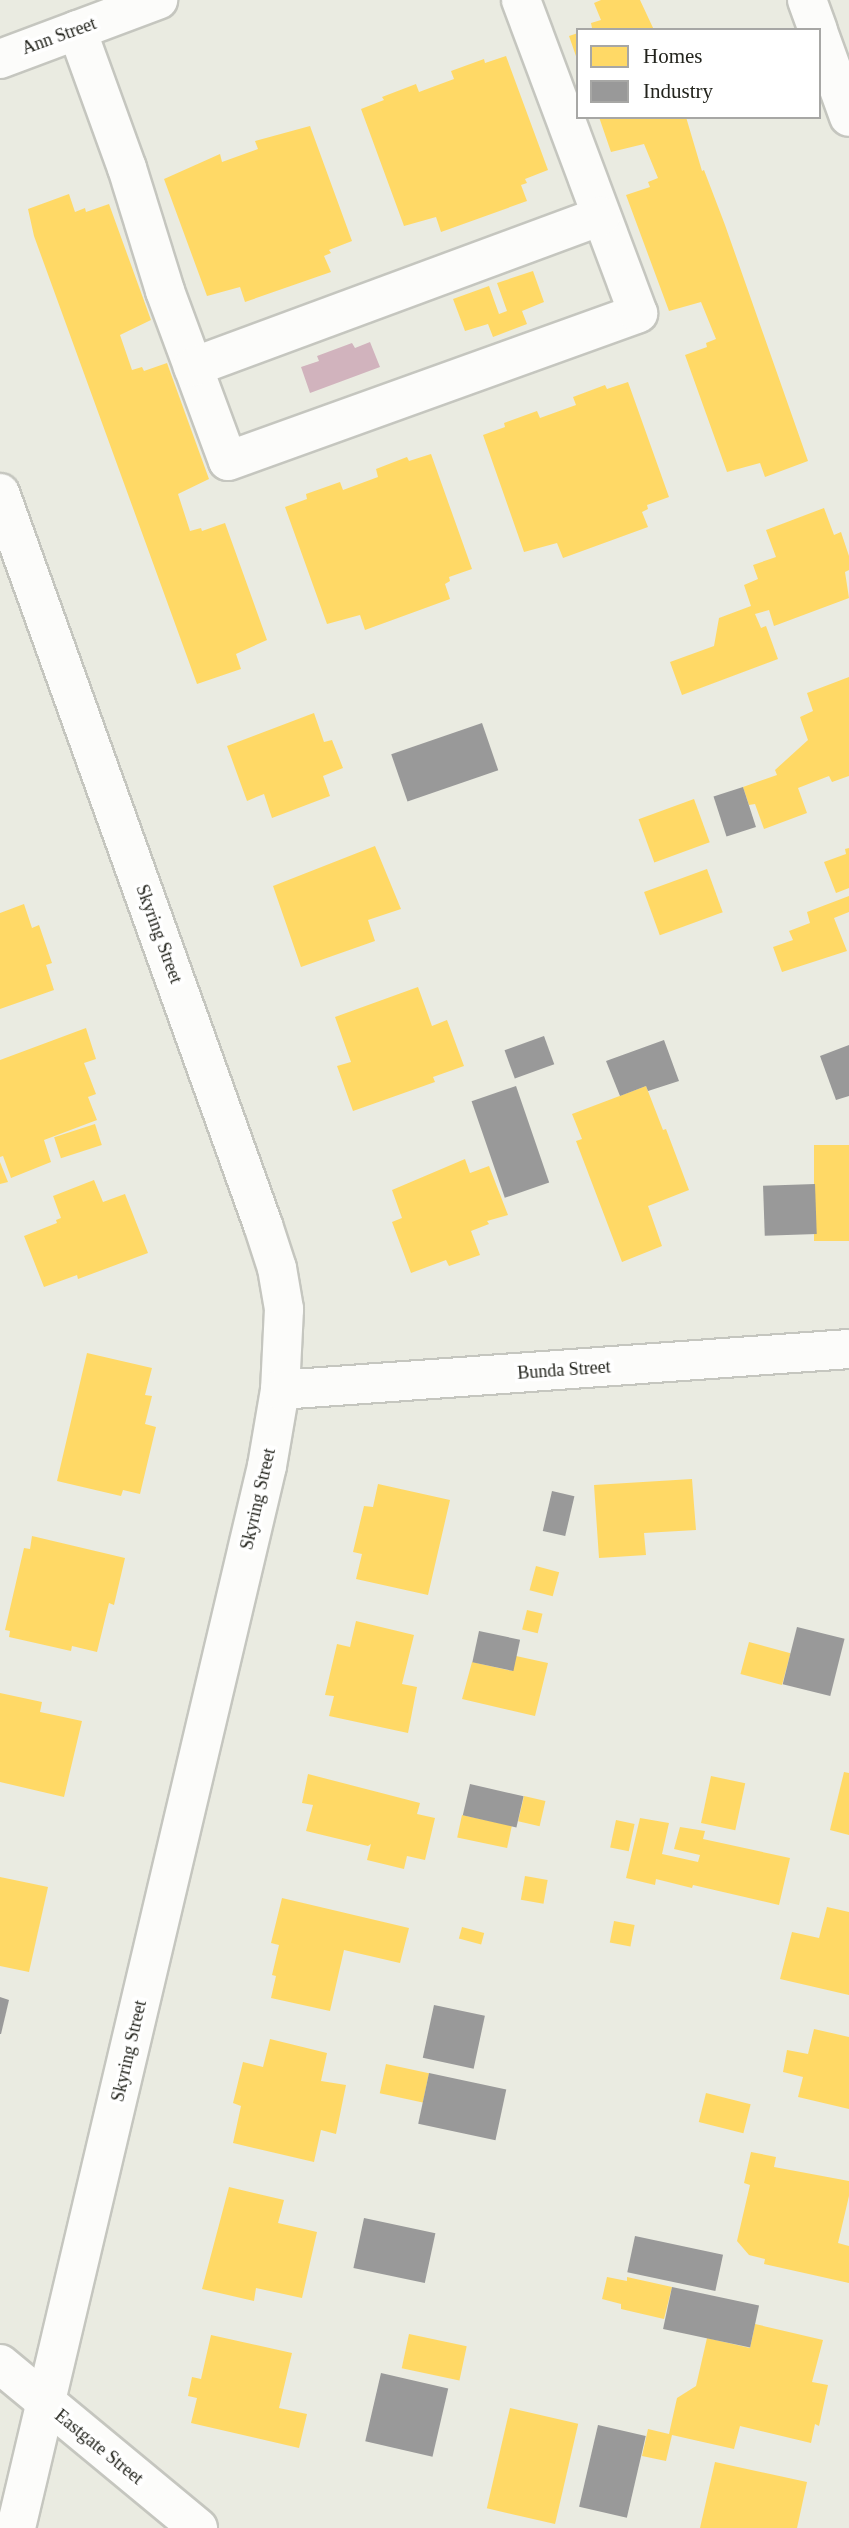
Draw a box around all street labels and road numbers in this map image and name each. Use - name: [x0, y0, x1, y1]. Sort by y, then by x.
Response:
- street label: Ann Street: [19, 13, 99, 59]
- street label: Skyring Street: [131, 882, 187, 986]
- street label: Bunda Street: [517, 1356, 611, 1384]
- street label: Skyring Street: [236, 1446, 280, 1552]
- street label: Skyring Street: [107, 1998, 151, 2104]
- street label: Eastgate Street: [50, 2405, 148, 2489]

